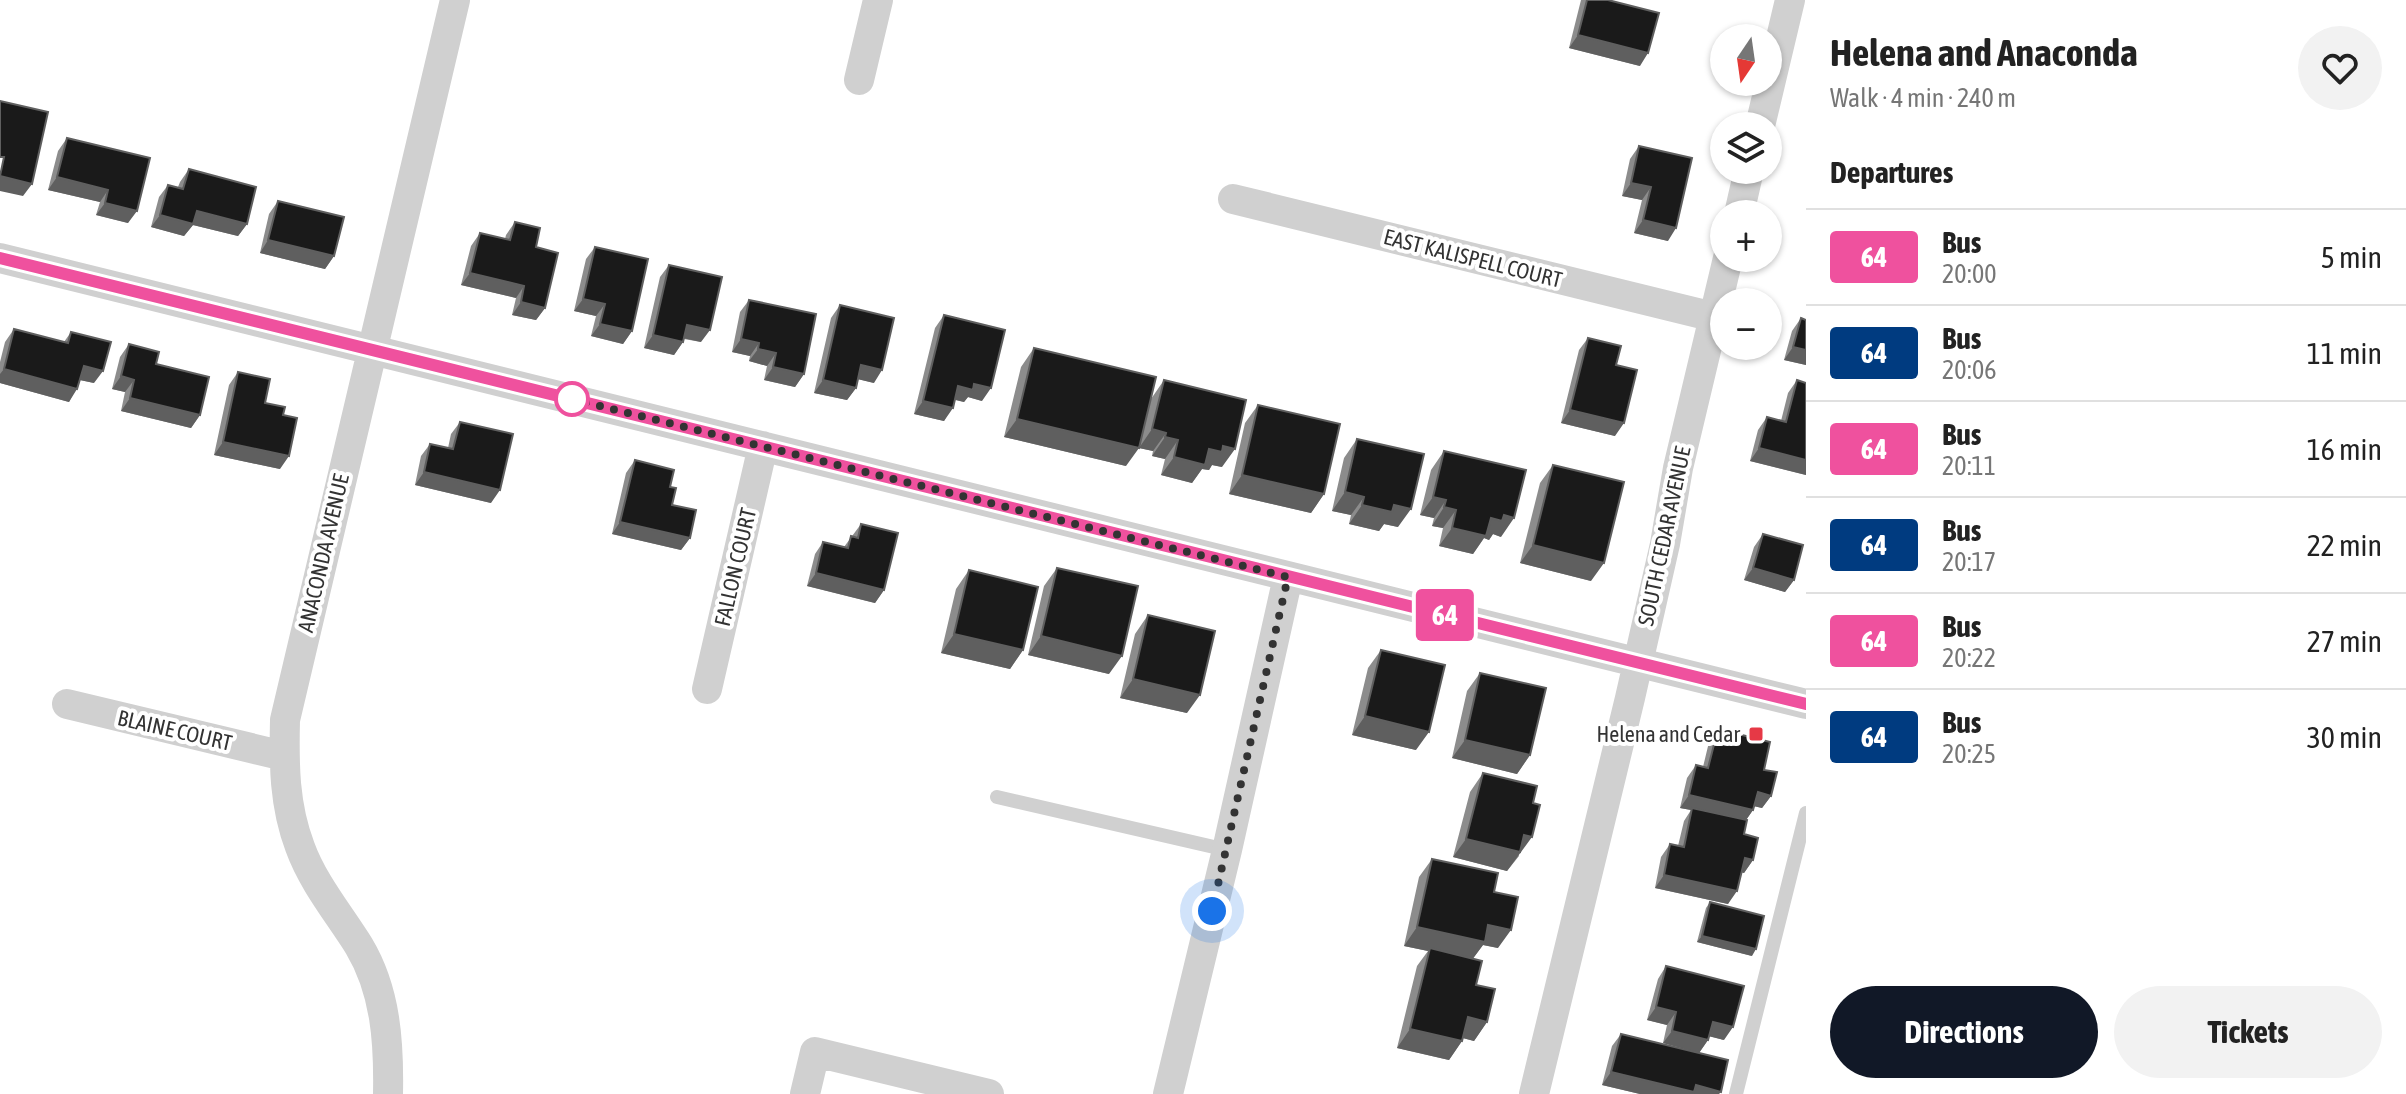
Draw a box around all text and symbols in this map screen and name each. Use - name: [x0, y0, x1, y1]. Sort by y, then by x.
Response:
- north arrow: [1710, 24, 1782, 96]
- map controls: [1710, 24, 1782, 360]
- button: heart: [2298, 26, 2382, 110]
- text: Helena and Anaconda: [1830, 31, 2138, 74]
- text: Walk · 4 min · 240 m: [1830, 83, 2016, 113]
- button: layers: [1710, 112, 1782, 184]
- text: Departures: [1830, 155, 1953, 189]
- button: +: [1710, 200, 1782, 272]
- street label: EAST KALISPELL COURT: [1381, 223, 1565, 293]
- text: Bus: [1942, 225, 1981, 259]
- text: 5 min: [2321, 240, 2382, 274]
- text: 64: [1861, 241, 1887, 273]
- text: 20:00: [1942, 259, 1997, 289]
- button: −: [1710, 288, 1782, 360]
- text: Bus: [1942, 321, 1981, 355]
- text: 11 min: [2307, 336, 2382, 370]
- text: 64: [1861, 337, 1887, 369]
- text: 20:06: [1942, 355, 1997, 385]
- unlabelled marker: [555, 382, 589, 416]
- text: Bus: [1942, 417, 1981, 451]
- text: 16 min: [2307, 432, 2382, 466]
- text: 64: [1861, 433, 1887, 465]
- street label: SOUTH CEDAR AVENUE: [1632, 443, 1696, 628]
- text: 20:11: [1942, 451, 1996, 481]
- street label: ANACONDA AVENUE: [292, 471, 354, 635]
- street label: FALLON COURT: [709, 505, 761, 629]
- text: Bus: [1942, 513, 1981, 547]
- text: 22 min: [2307, 528, 2382, 562]
- text: 64: [1861, 529, 1887, 561]
- text: 20:17: [1942, 547, 1996, 577]
- line badge: 64: [1409, 589, 1481, 641]
- text: 64: [1432, 599, 1458, 631]
- text: Bus: [1942, 609, 1981, 643]
- text: 27 min: [2307, 624, 2382, 658]
- text: 64: [1861, 625, 1887, 657]
- text: 20:22: [1942, 643, 1996, 673]
- street label: BLAINE COURT: [115, 704, 235, 756]
- text: Bus: [1942, 705, 1981, 739]
- text: 30 min: [2307, 720, 2382, 754]
- place label: Helena and Cedar: [1596, 721, 1740, 747]
- text: 64: [1861, 721, 1887, 753]
- marker: Helena and Cedar: [1747, 725, 1765, 743]
- text: 20:25: [1942, 739, 1996, 769]
- your location: [1192, 891, 1232, 931]
- button: Directions: [1830, 986, 2098, 1078]
- button: Tickets: [2114, 986, 2382, 1078]

